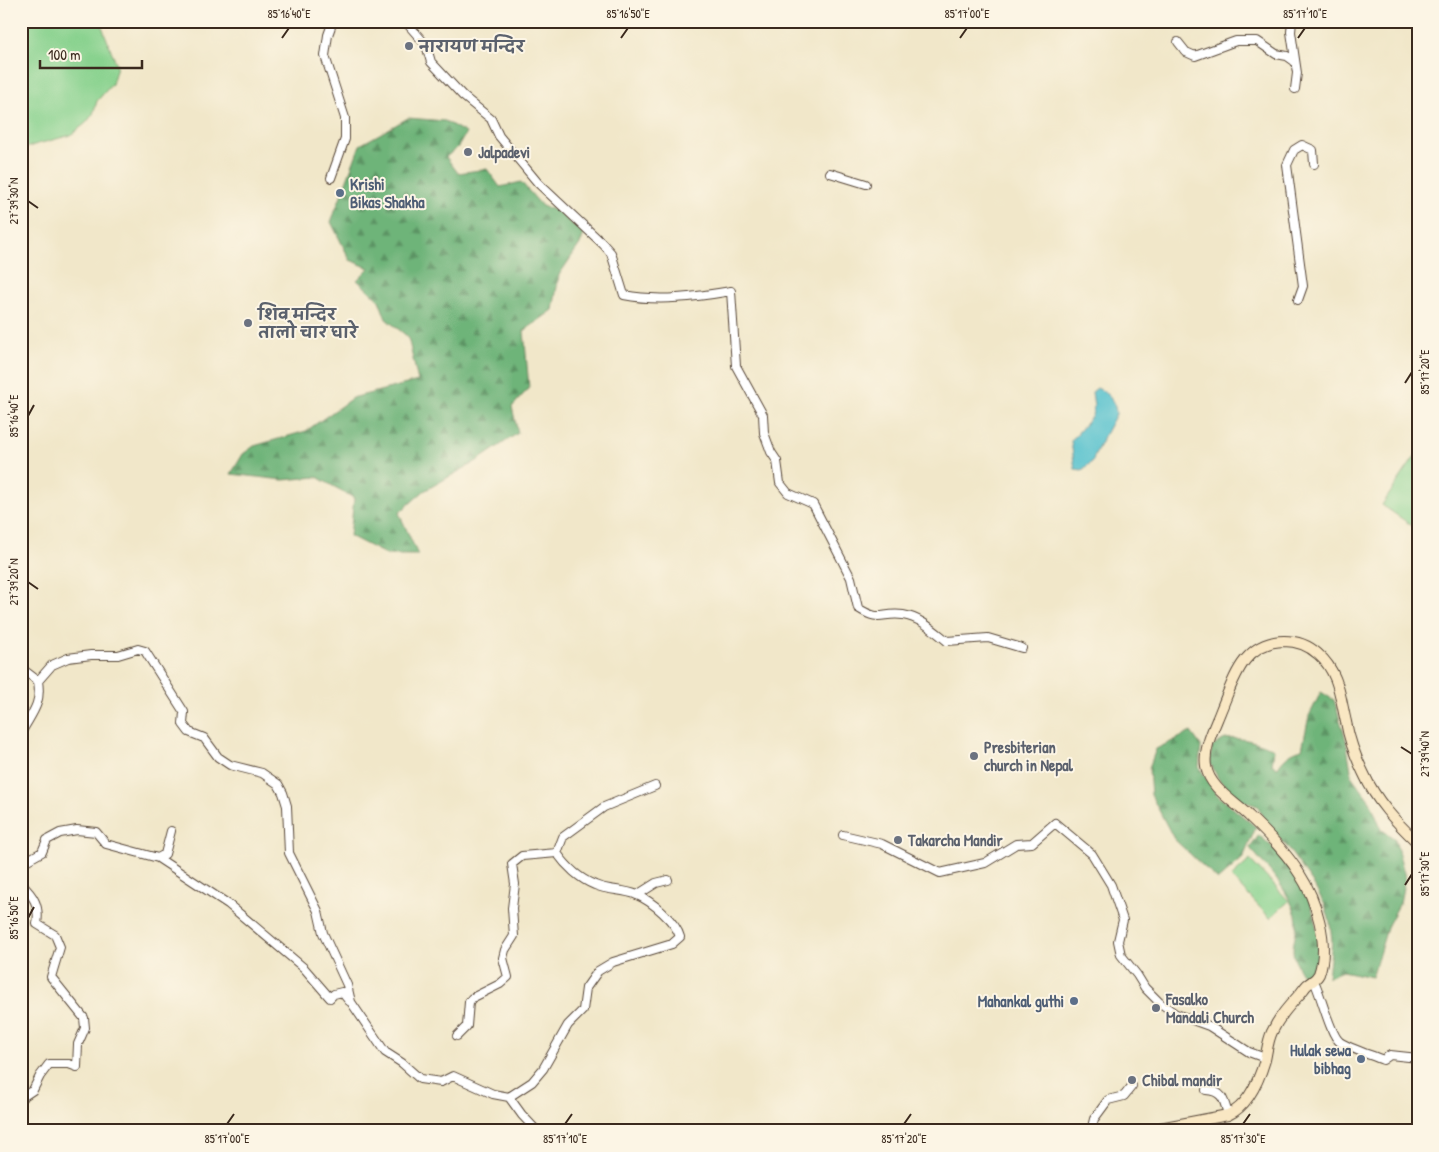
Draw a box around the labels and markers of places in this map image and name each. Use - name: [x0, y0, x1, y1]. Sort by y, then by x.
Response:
- place label: नारायण मन्दिर: [417, 34, 526, 57]
- marker: नारायण मन्दिर: [403, 40, 415, 52]
- place label: Jalpadevi: [478, 141, 530, 164]
- marker: Jalpadevi: [462, 146, 474, 158]
- place label: Krishi Bikas Shakha: [350, 173, 425, 213]
- marker: Krishi Bikas Shakha: [334, 187, 346, 199]
- place label: शिव मन्दिर तालो चार घारे: [256, 302, 359, 343]
- marker: शिव मन्दिर तालो चार घारे: [242, 317, 254, 329]
- place label: Presbiterian church in Nepal: [984, 736, 1074, 777]
- marker: Presbiterian church in Nepal: [968, 750, 980, 762]
- place label: Takarcha Mandir: [907, 829, 1004, 851]
- marker: Takarcha Mandir: [892, 834, 904, 846]
- place label: Fasalko Mandali Church: [1165, 988, 1254, 1028]
- place label: Mahankal guthi: [978, 990, 1064, 1013]
- marker: Mahankal guthi: [1068, 995, 1080, 1007]
- marker: Fasalko Mandali Church: [1150, 1002, 1162, 1014]
- place label: Hulak sewa bibhag: [1290, 1039, 1352, 1080]
- marker: Hulak sewa bibhag: [1355, 1053, 1367, 1065]
- place label: Chibal mandir: [1142, 1069, 1223, 1091]
- marker: Chibal mandir: [1126, 1074, 1138, 1086]

